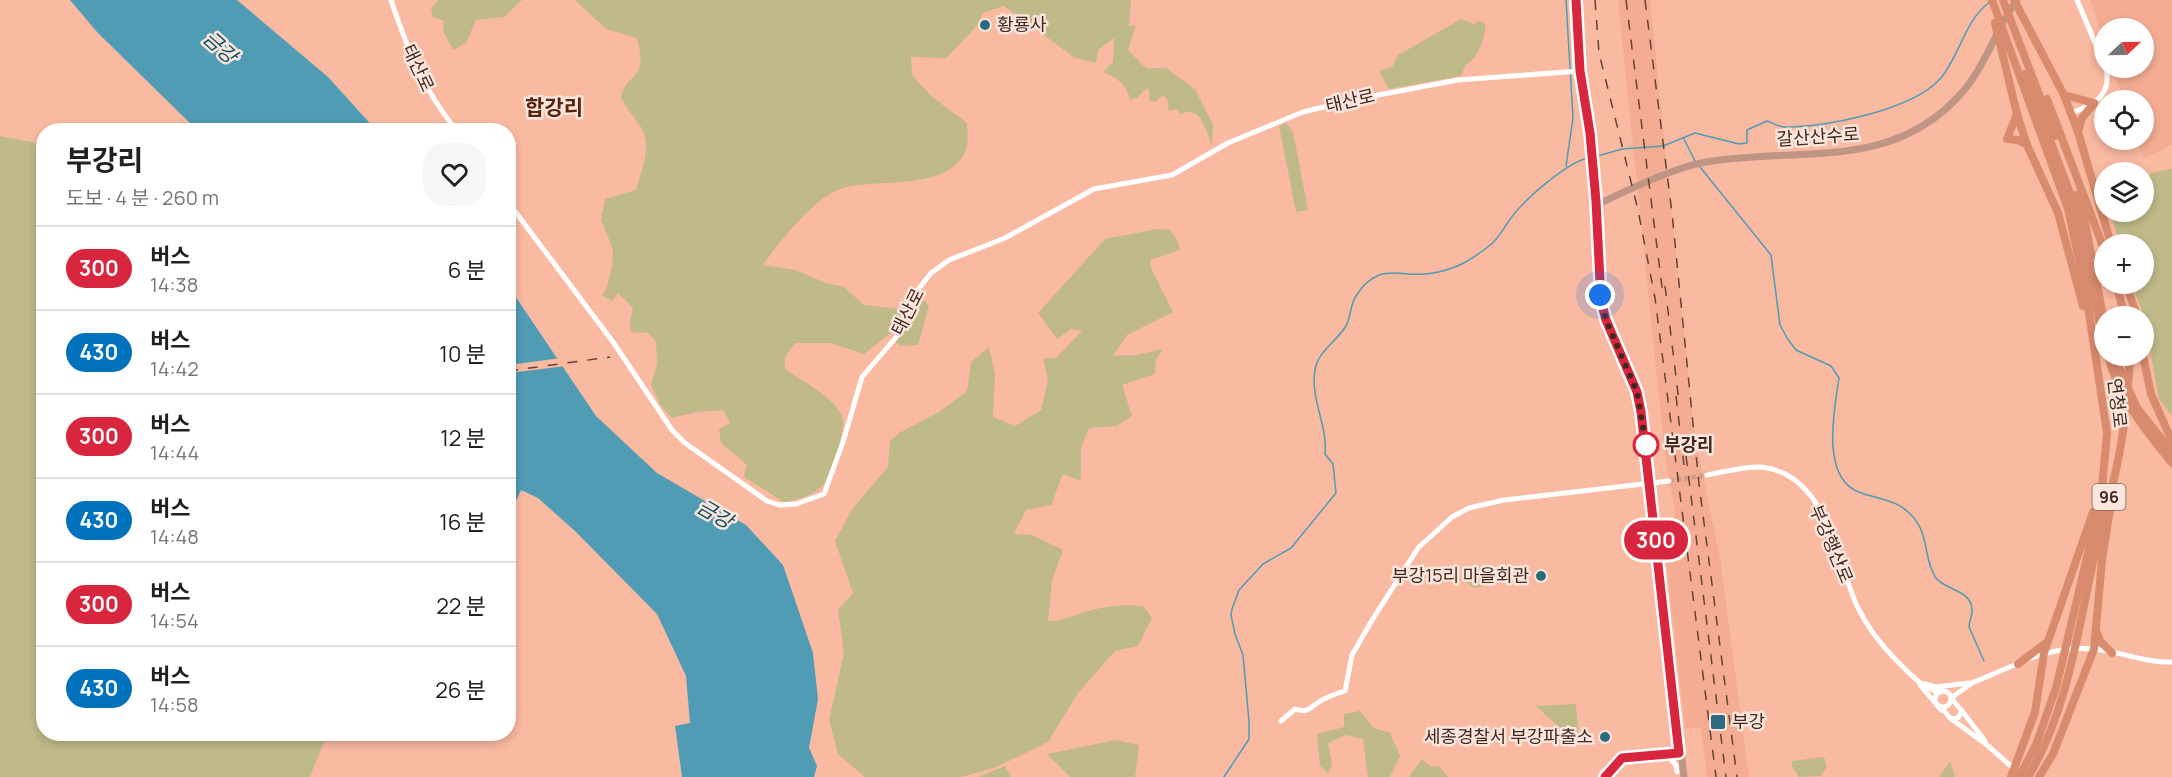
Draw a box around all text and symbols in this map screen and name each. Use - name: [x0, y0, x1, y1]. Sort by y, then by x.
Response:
- place label: 황룡사: [997, 12, 1047, 36]
- marker: 황룡사: [978, 18, 992, 32]
- north arrow: [2094, 18, 2154, 78]
- map controls: [2094, 18, 2154, 366]
- water label: 금강: [198, 24, 245, 71]
- street label: 태산로: [398, 40, 440, 95]
- street label: 태산로: [1323, 83, 1377, 117]
- button: locate: [2094, 90, 2154, 150]
- district label: 합강리: [525, 93, 583, 121]
- street label: 갈산산수로: [1776, 121, 1860, 151]
- text: 부강리: [66, 140, 143, 178]
- button: heart: [423, 143, 486, 206]
- button: layers: [2094, 162, 2154, 222]
- text: 도보 · 4 분 · 260 m: [66, 184, 219, 211]
- button: +: [2094, 234, 2154, 294]
- text: 버스: [150, 241, 190, 271]
- text: 300: [79, 254, 119, 282]
- text: 6 분: [448, 255, 486, 285]
- text: 14:38: [150, 271, 198, 298]
- your location: [1585, 280, 1615, 310]
- street label: 태산로: [885, 284, 929, 339]
- button: −: [2094, 306, 2154, 366]
- text: 버스: [150, 325, 190, 355]
- text: 430: [80, 338, 118, 366]
- text: 10 분: [439, 339, 486, 369]
- text: 14:42: [150, 355, 199, 382]
- street label: 연청로: [2103, 377, 2133, 429]
- text: 버스: [150, 409, 190, 439]
- text: 300: [79, 422, 119, 450]
- text: 12 분: [440, 423, 486, 453]
- marker: 부강리: [1633, 432, 1659, 458]
- place label: 부강리: [1664, 432, 1714, 456]
- text: 14:44: [150, 439, 199, 466]
- road number: 96: [2092, 484, 2126, 510]
- text: 버스: [150, 493, 190, 523]
- water label: 금강: [693, 493, 740, 536]
- street label: 부강행산로: [1805, 501, 1859, 586]
- text: 430: [80, 506, 118, 534]
- text: 16 분: [439, 507, 486, 537]
- line badge: 300: [1622, 520, 1690, 560]
- text: 14:48: [150, 523, 199, 550]
- text: 300: [1636, 526, 1676, 554]
- place label: 부강15리 마을회관: [1392, 563, 1529, 587]
- marker: 부강15리 마을회관: [1534, 569, 1548, 583]
- text: 버스: [150, 577, 190, 607]
- text: 300: [79, 590, 119, 618]
- text: 22 분: [436, 591, 486, 621]
- text: 14:54: [150, 607, 199, 634]
- text: 버스: [150, 661, 190, 691]
- text: 430: [80, 674, 118, 702]
- text: 26 분: [435, 675, 486, 705]
- text: 14:58: [150, 691, 199, 718]
- place label: 부강: [1732, 709, 1765, 733]
- marker: 부강: [1709, 713, 1727, 731]
- place label: 세종경찰서 부강파출소: [1424, 724, 1593, 748]
- marker: 세종경찰서 부강파출소: [1598, 730, 1612, 744]

